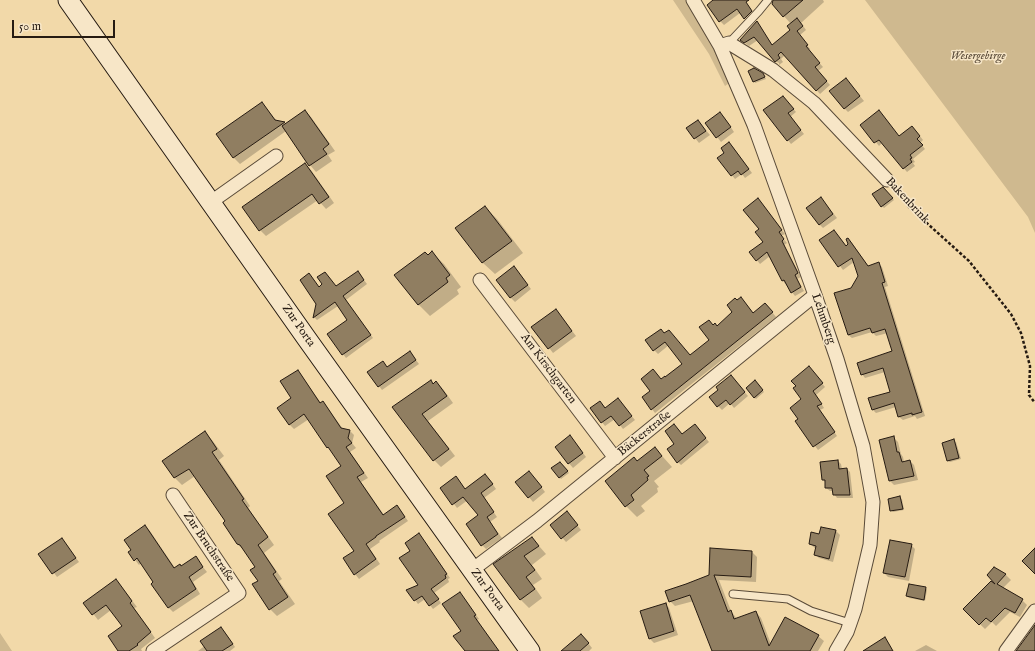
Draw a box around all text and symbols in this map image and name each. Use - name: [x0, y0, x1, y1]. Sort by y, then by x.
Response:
- scale bar: [14, 12, 117, 38]
- text: 50 m: [19, 19, 41, 34]
- park label: Wesergebirge: [950, 50, 1006, 64]
- street label: Bakenbrink: [882, 175, 932, 227]
- street label: Lehmberg: [808, 292, 838, 346]
- street label: Zur Porta: [278, 302, 318, 350]
- street label: Am Kirschgarten: [517, 331, 579, 407]
- street label: Bäckerstraße: [616, 408, 674, 460]
- street label: Zur Bruchstraße: [179, 509, 237, 585]
- street label: Zur Porta: [467, 566, 507, 614]

